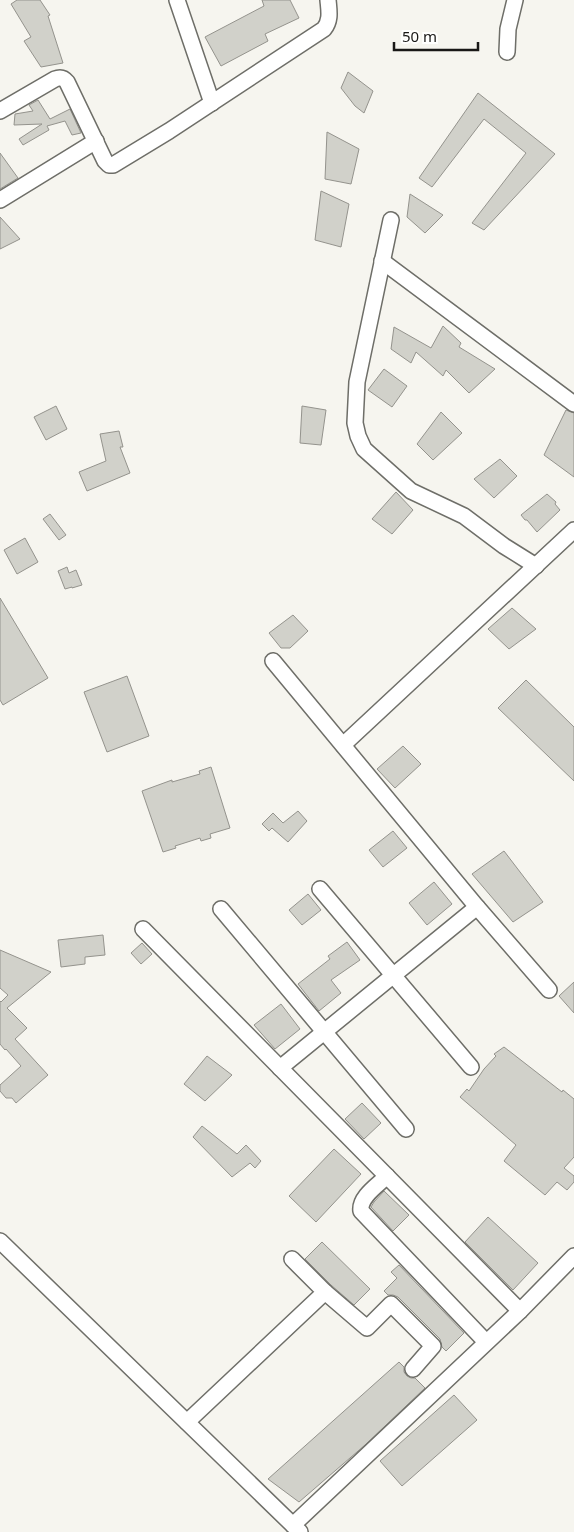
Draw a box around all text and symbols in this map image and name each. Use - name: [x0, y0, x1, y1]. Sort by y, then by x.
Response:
- scale bar: [394, 20, 478, 52]
- text: 50 m: [402, 26, 437, 46]

